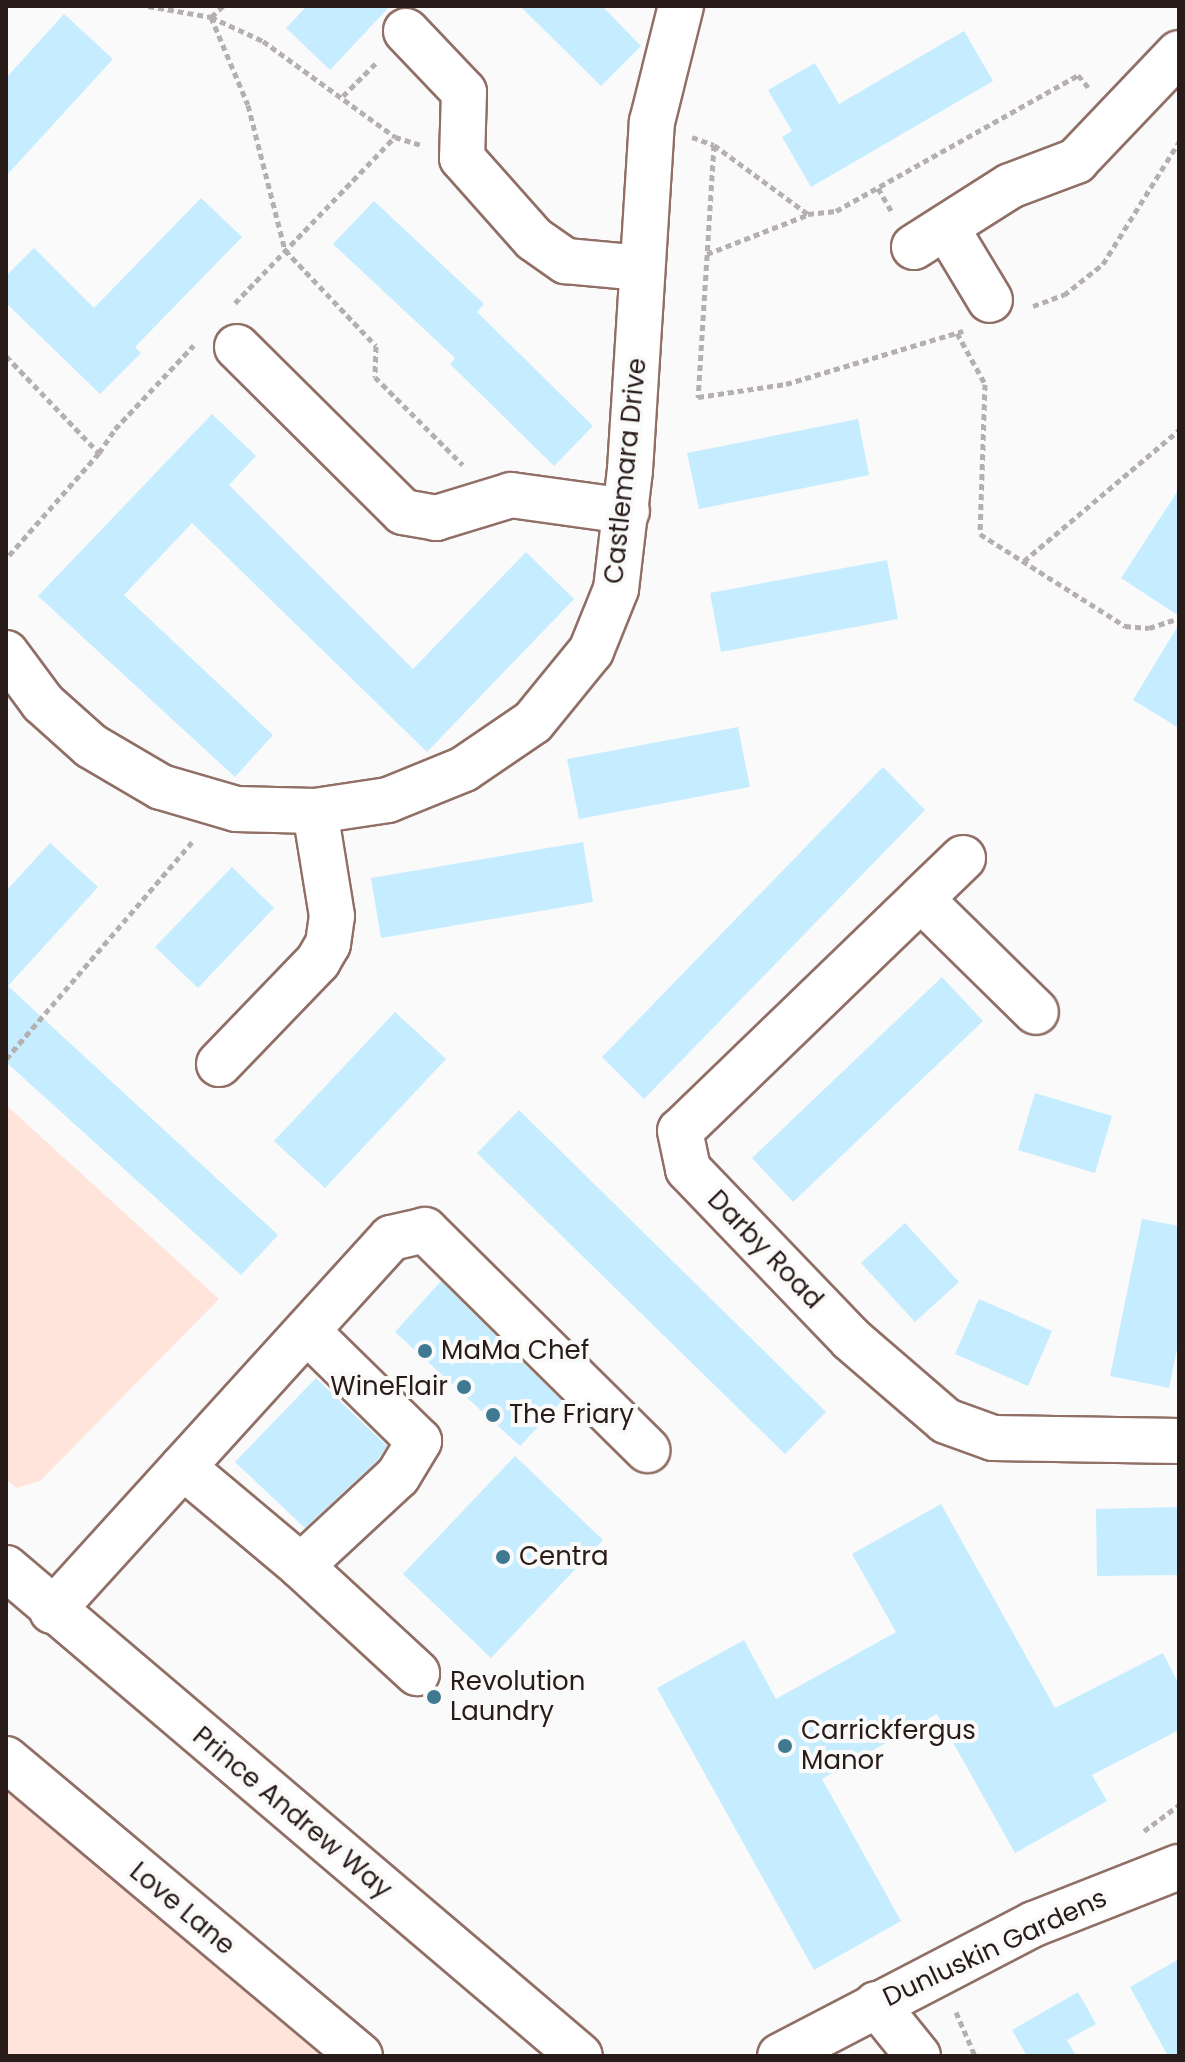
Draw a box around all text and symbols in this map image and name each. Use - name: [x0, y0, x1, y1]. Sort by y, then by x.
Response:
- street label: Castlemara Drive: [599, 357, 653, 585]
- street label: Darby Road: [701, 1184, 829, 1316]
- place label: MaMa Chef: [441, 1335, 589, 1367]
- marker: MaMa Chef: [416, 1342, 434, 1360]
- place label: WineFlair: [330, 1371, 448, 1403]
- marker: WineFlair: [455, 1378, 473, 1396]
- place label: The Friary: [509, 1399, 634, 1431]
- marker: The Friary: [484, 1406, 502, 1424]
- place label: Centra: [519, 1541, 609, 1573]
- marker: Centra: [494, 1548, 512, 1566]
- place label: Revolution Laundry: [450, 1666, 585, 1728]
- marker: Revolution Laundry: [425, 1688, 443, 1706]
- place label: Carrickfergus Manor: [801, 1715, 976, 1776]
- street label: Prince Andrew Way: [186, 1721, 398, 1905]
- marker: Carrickfergus Manor: [776, 1737, 794, 1755]
- street label: Love Lane: [123, 1856, 241, 1962]
- street label: Dunluskin Gardens: [878, 1883, 1112, 2013]

